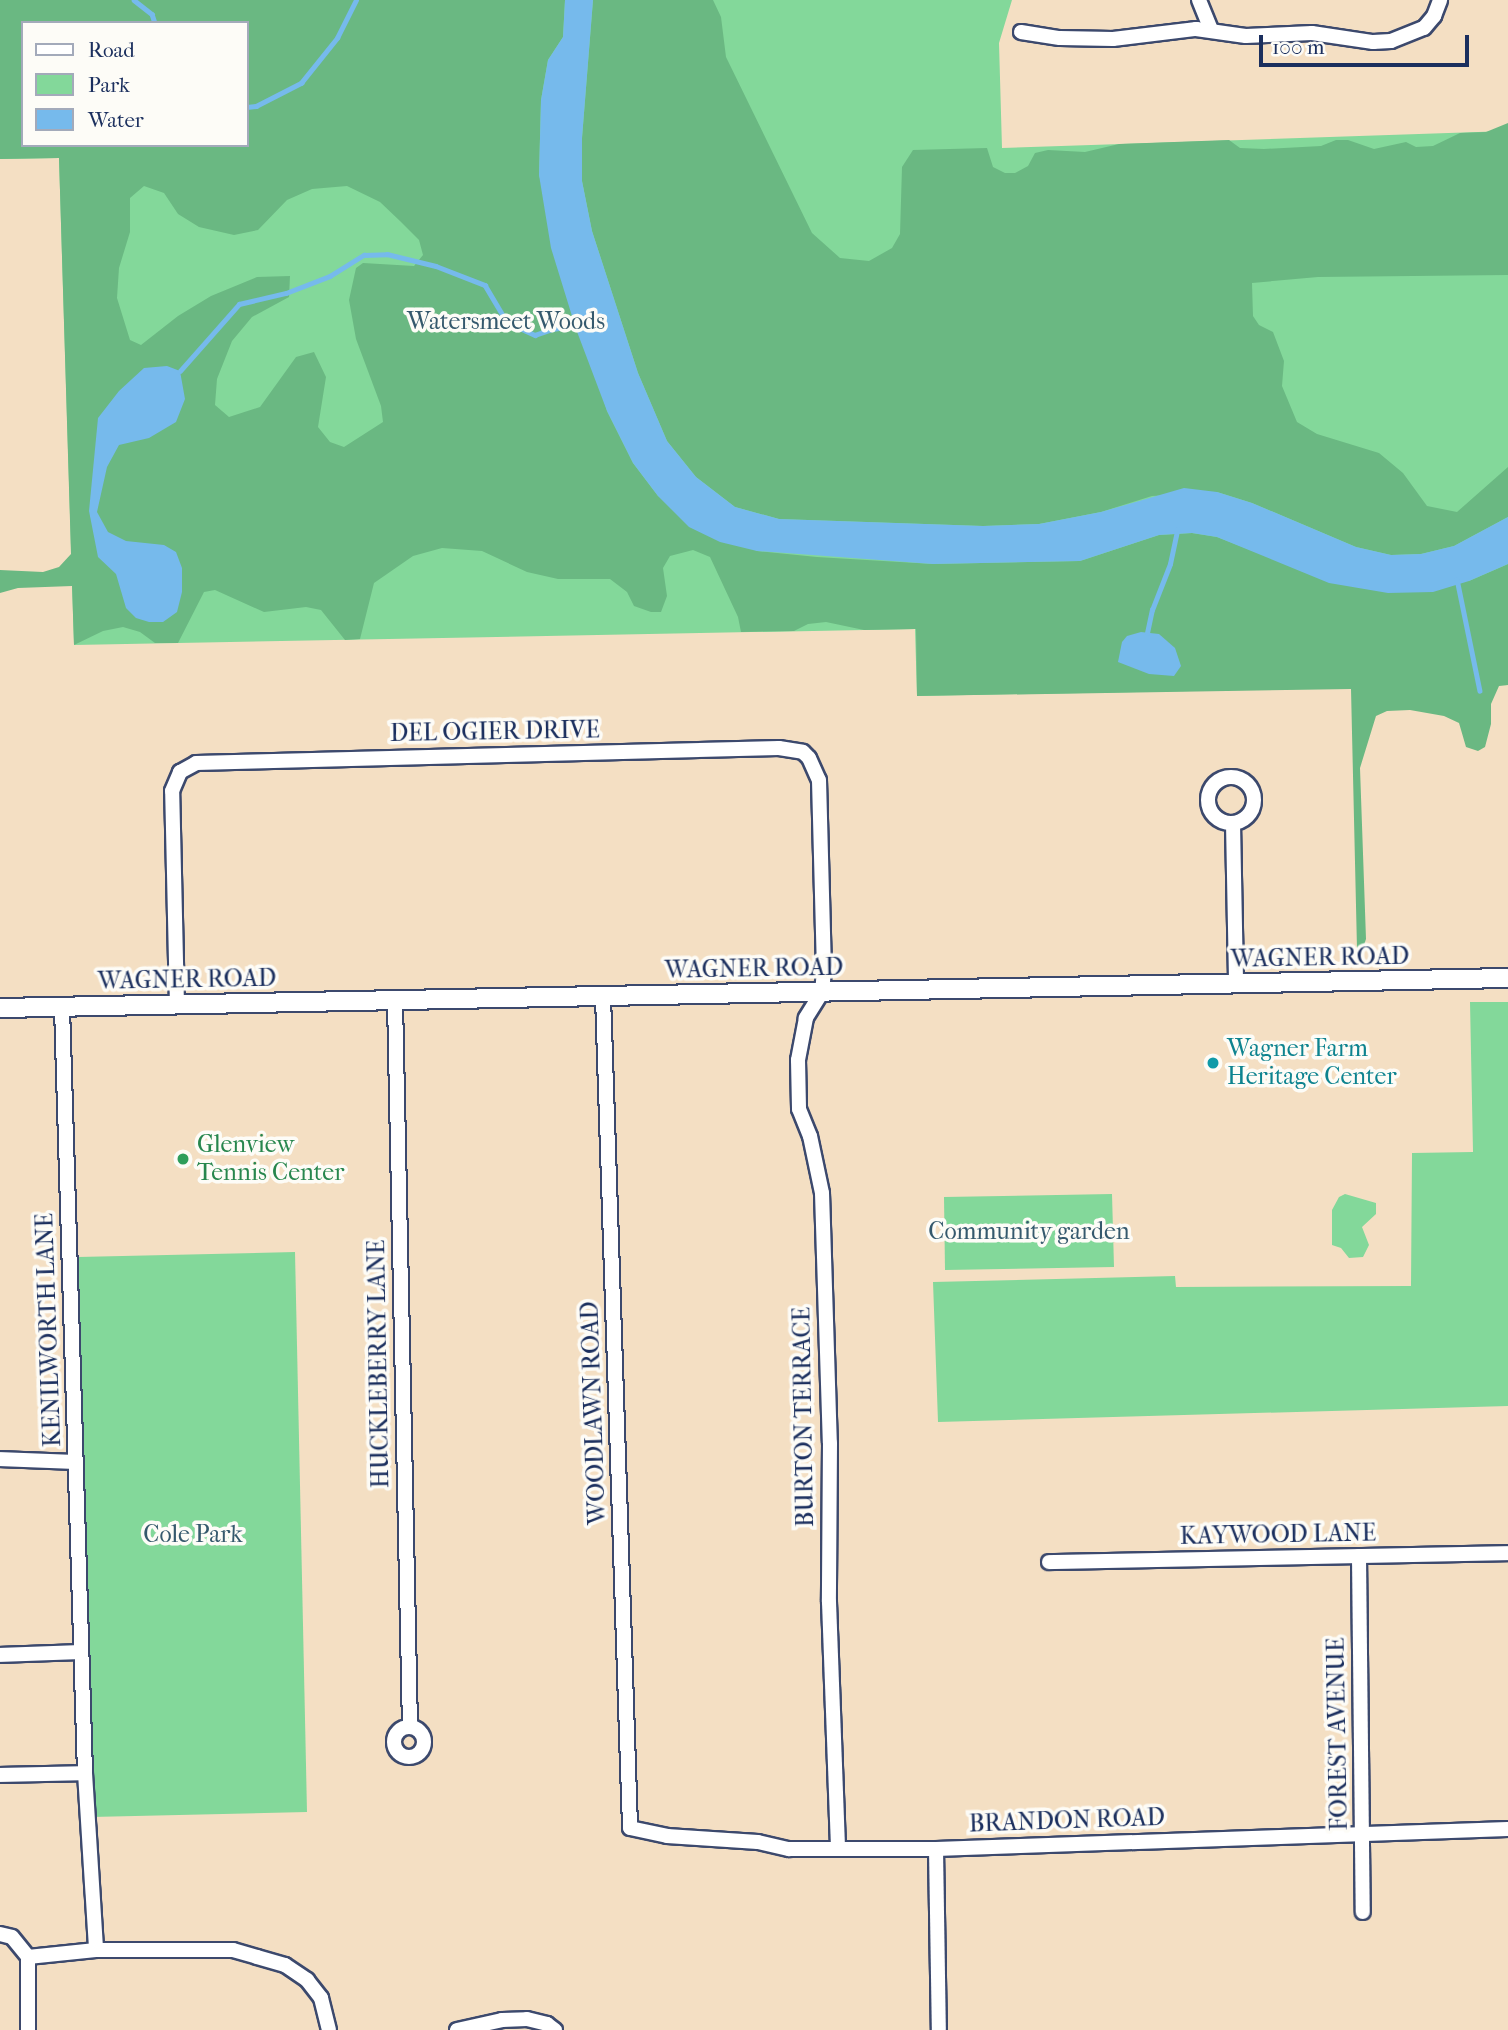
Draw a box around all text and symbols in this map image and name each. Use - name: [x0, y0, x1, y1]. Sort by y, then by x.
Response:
- legend: [21, 21, 248, 147]
- scale bar: [1263, 21, 1473, 65]
- text: 100 m: [1272, 35, 1325, 59]
- text: Road: [88, 38, 135, 62]
- text: Park: [88, 73, 130, 97]
- text: Water: [88, 108, 144, 132]
- park label: Watersmeet Woods: [407, 308, 605, 336]
- street label: DEL OGIER DRIVE: [390, 716, 600, 748]
- street label: WAGNER ROAD: [1230, 942, 1410, 974]
- street label: WAGNER ROAD: [664, 953, 844, 985]
- street label: WAGNER ROAD: [97, 964, 277, 996]
- place label: Wagner Farm Heritage Center: [1227, 1035, 1397, 1091]
- marker: Wagner Farm Heritage Center: [1205, 1055, 1221, 1071]
- place label: Glenview Tennis Center: [197, 1131, 344, 1187]
- marker: Glenview Tennis Center: [175, 1151, 191, 1167]
- street label: KENILWORTH LANE: [31, 1212, 67, 1448]
- park label: Community garden: [928, 1218, 1130, 1246]
- street label: HUCKLEBERRY LANE: [362, 1240, 396, 1488]
- street label: WOODLAWN ROAD: [576, 1301, 612, 1525]
- street label: BURTON TERRACE: [788, 1307, 820, 1527]
- street label: KAYWOOD LANE: [1180, 1519, 1376, 1551]
- park label: Cole Park: [143, 1521, 243, 1549]
- street label: FOREST AVENUE: [1322, 1637, 1354, 1831]
- street label: BRANDON ROAD: [968, 1803, 1166, 1839]

